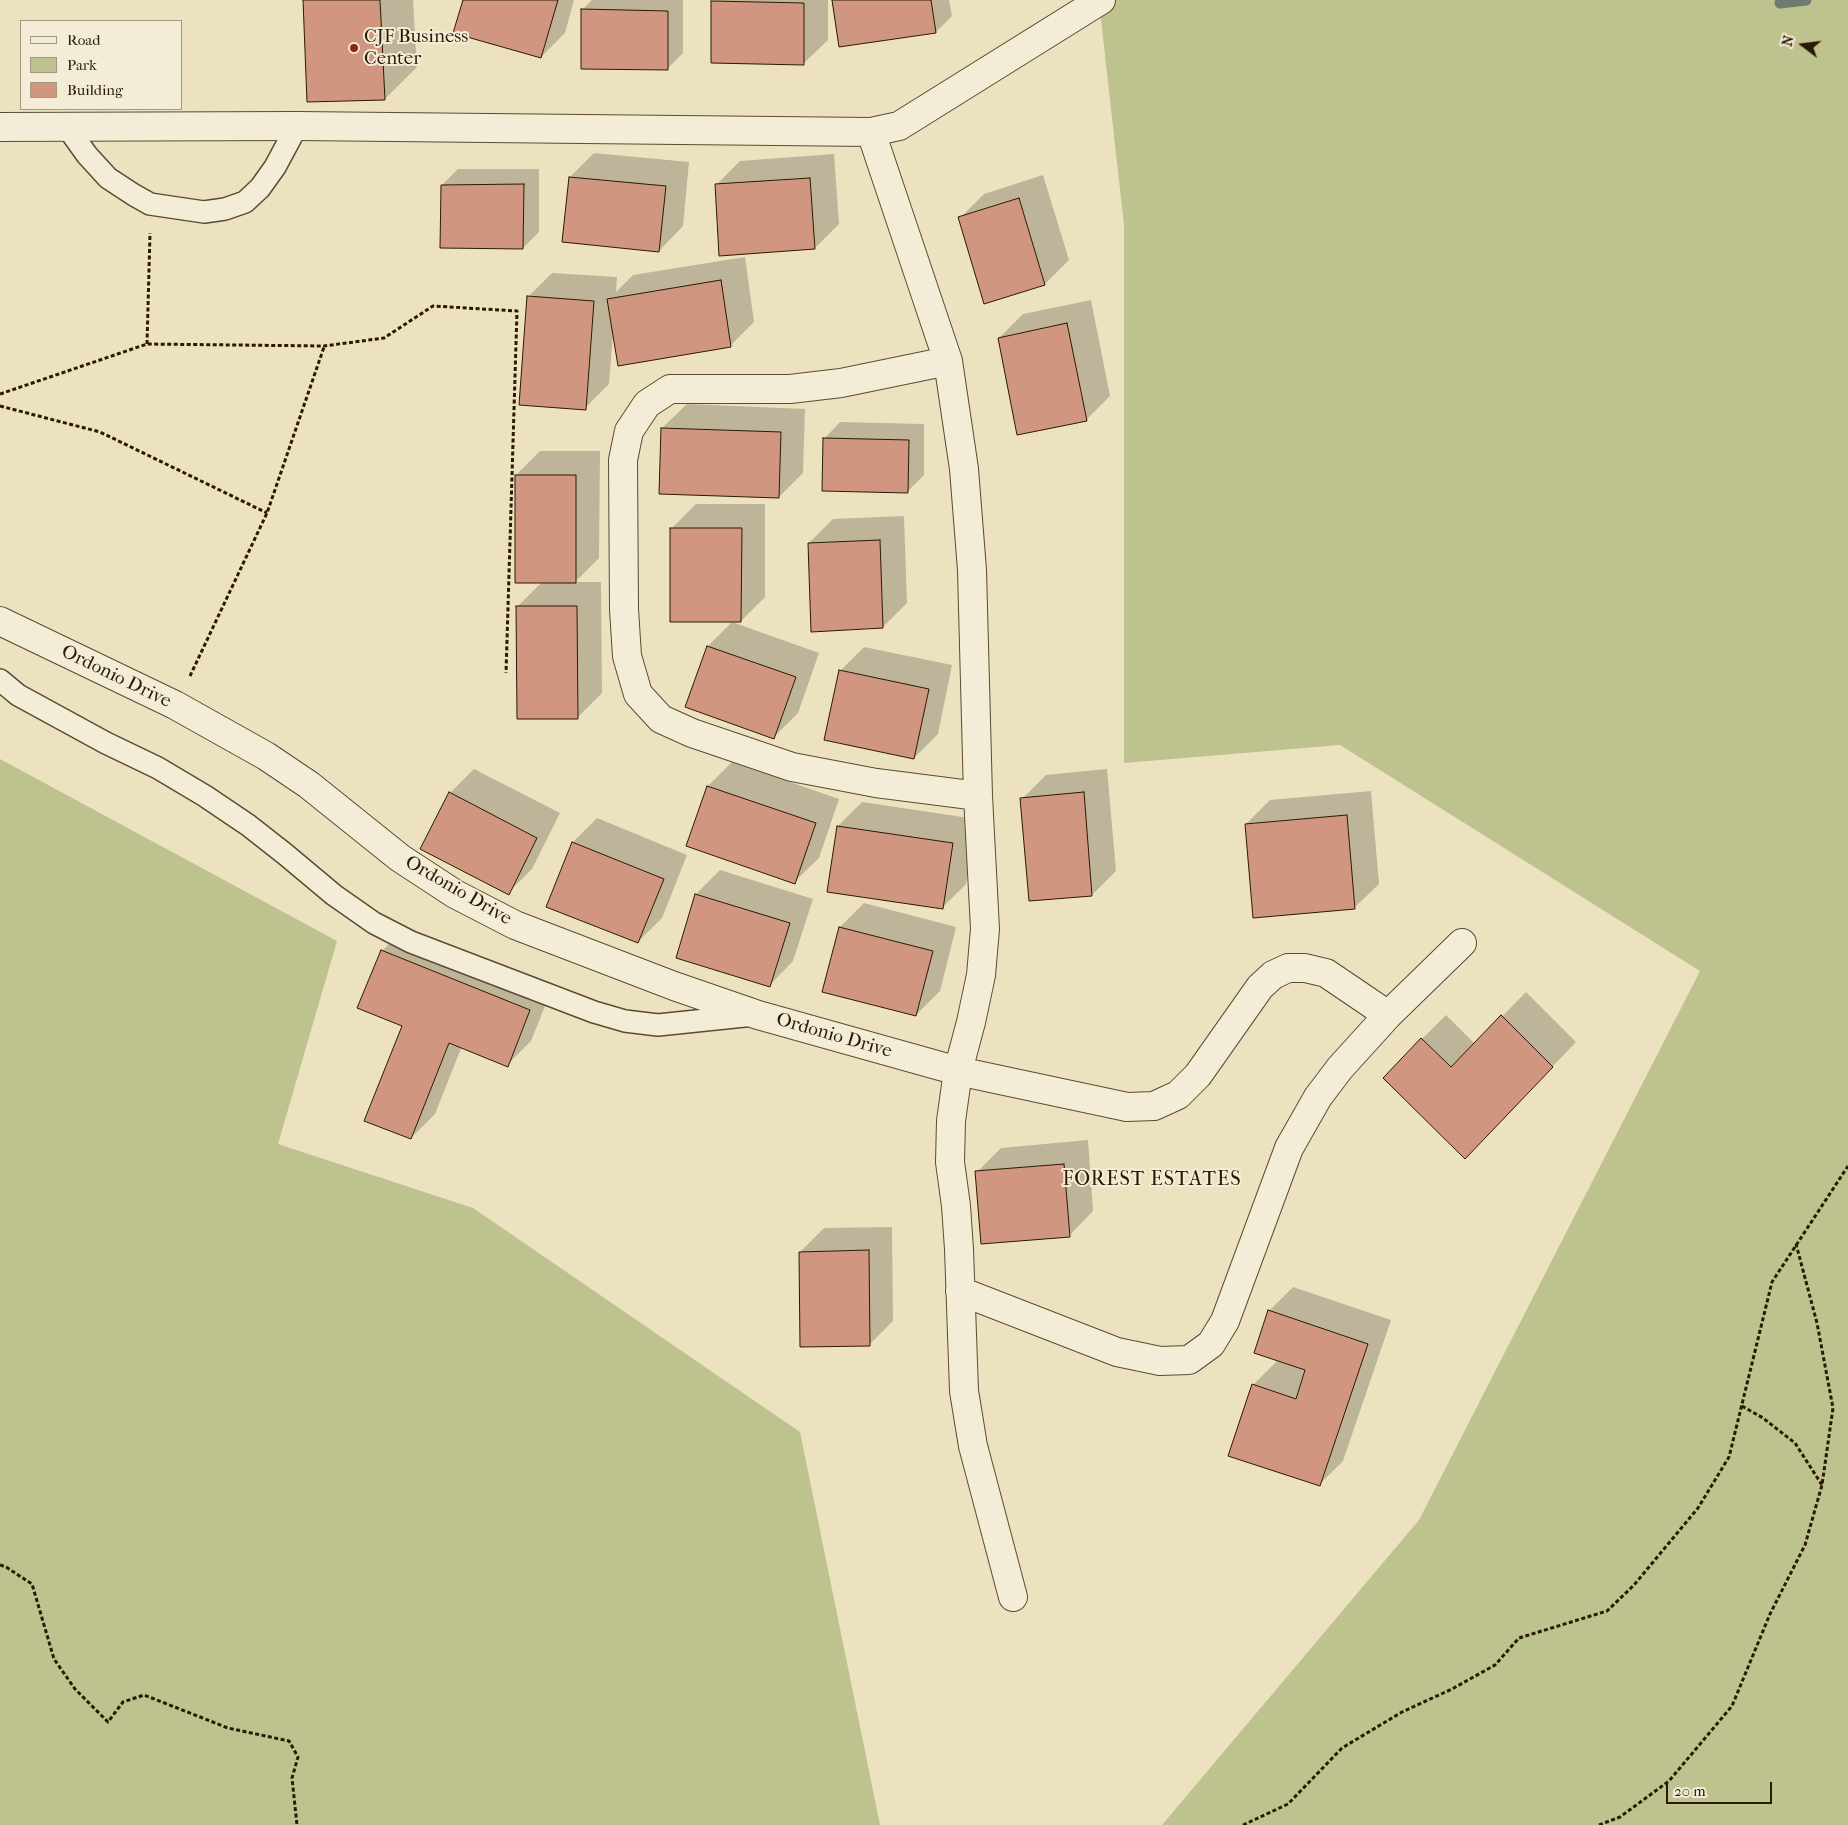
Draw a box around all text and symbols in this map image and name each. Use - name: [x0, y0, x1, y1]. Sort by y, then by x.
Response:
- legend: [20, 20, 182, 110]
- north arrow: [1778, 20, 1828, 70]
- place label: CJF Business Center: [364, 26, 468, 70]
- text: Road: [67, 31, 100, 49]
- text: N: [1778, 34, 1798, 48]
- marker: CJF Business Center: [348, 42, 360, 54]
- text: Park: [67, 56, 97, 74]
- text: Building: [67, 81, 123, 99]
- street label: Ordonio Drive: [57, 641, 175, 713]
- street label: Ordonio Drive: [401, 851, 515, 931]
- street label: Ordonio Drive: [773, 1009, 895, 1063]
- district label: FOREST ESTATES: [1061, 1168, 1243, 1192]
- scale bar: [1668, 1772, 1774, 1804]
- text: 20 m: [1674, 1782, 1706, 1800]

